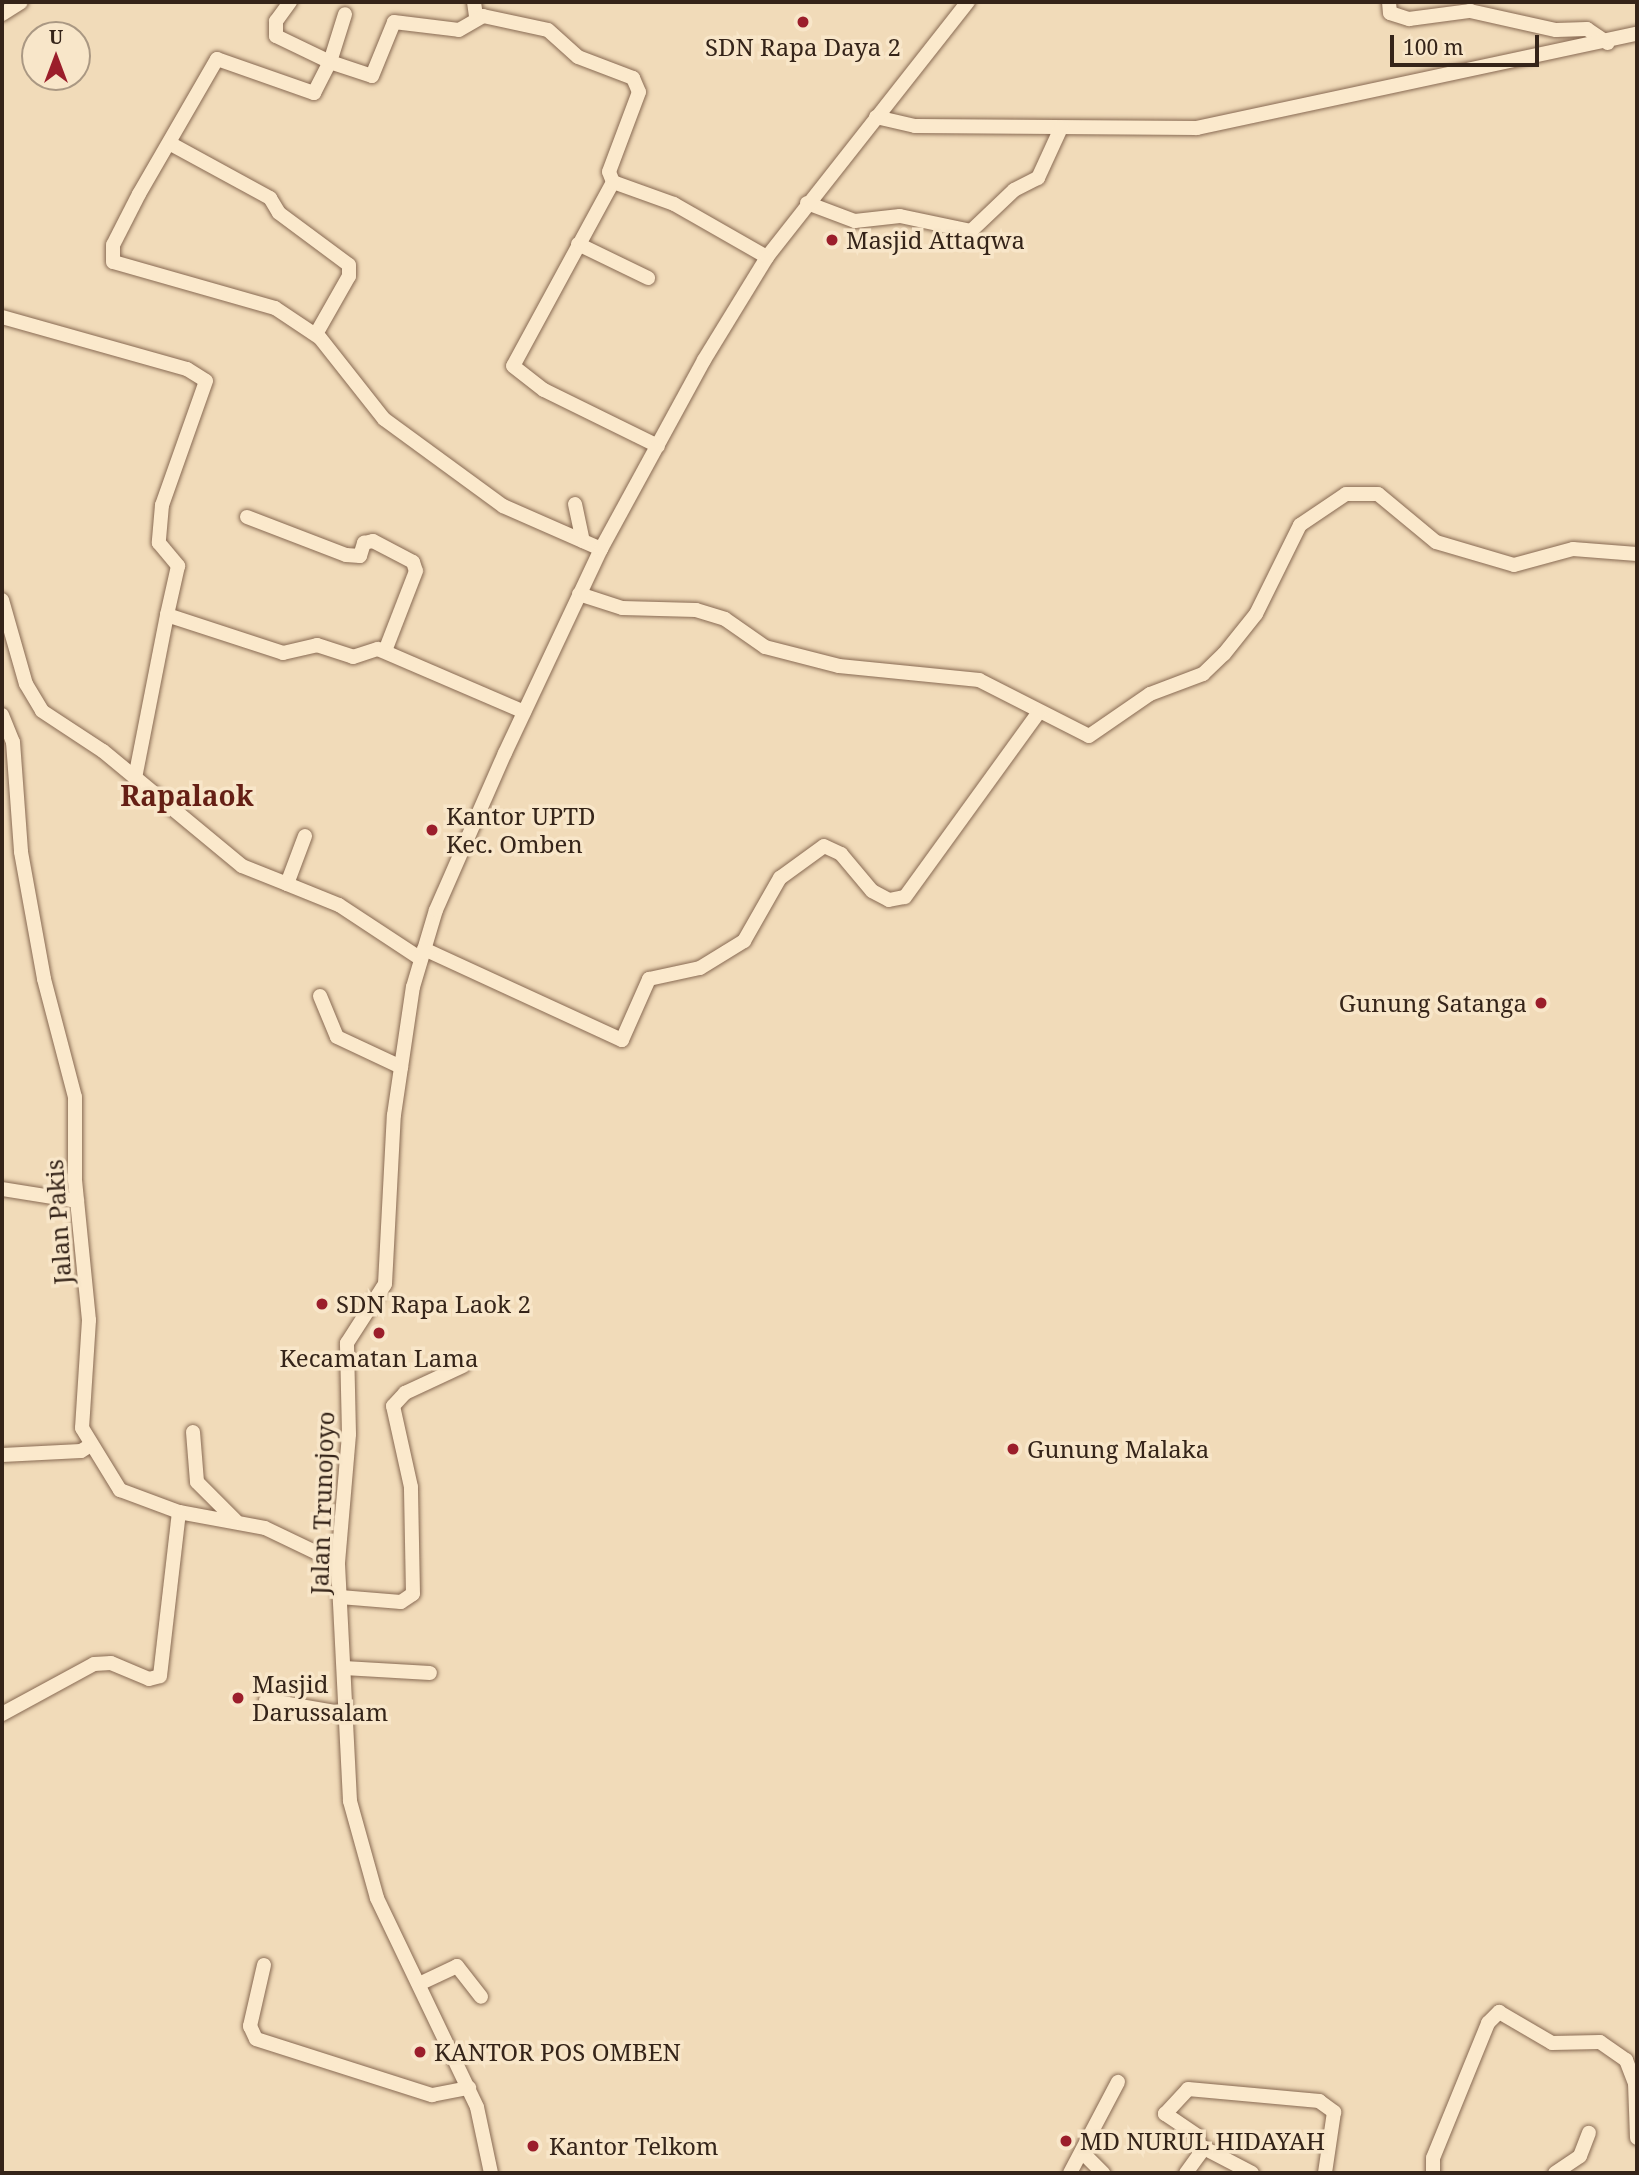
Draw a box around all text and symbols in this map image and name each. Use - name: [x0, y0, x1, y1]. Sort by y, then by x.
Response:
- marker: SDN Rapa Daya 2: [795, 14, 811, 30]
- north arrow: [21, 21, 91, 91]
- scale bar: [1394, 21, 1543, 65]
- text: U: [49, 24, 63, 50]
- place label: SDN Rapa Daya 2: [705, 33, 901, 61]
- text: 100 m: [1403, 33, 1464, 61]
- place label: Masjid Attaqwa: [846, 226, 1025, 254]
- marker: Masjid Attaqwa: [824, 232, 840, 248]
- district label: Rapalaok: [120, 778, 254, 812]
- place label: Kantor UPTD Kec. Omben: [446, 802, 595, 858]
- marker: Kantor UPTD Kec. Omben: [424, 822, 440, 838]
- place label: Gunung Satanga: [1339, 989, 1527, 1017]
- marker: Gunung Satanga: [1533, 995, 1549, 1011]
- street label: Jalan Pakis: [39, 1158, 77, 1286]
- place label: SDN Rapa Laok 2: [336, 1290, 531, 1318]
- marker: SDN Rapa Laok 2: [314, 1296, 330, 1312]
- marker: Kecamatan Lama: [371, 1325, 387, 1341]
- place label: Kecamatan Lama: [279, 1344, 479, 1372]
- street label: Jalan Trunojoyo: [304, 1411, 340, 1595]
- place label: Gunung Malaka: [1027, 1435, 1209, 1463]
- marker: Gunung Malaka: [1005, 1441, 1021, 1457]
- place label: Masjid Darussalam: [252, 1670, 388, 1726]
- marker: Masjid Darussalam: [230, 1690, 246, 1706]
- place label: KANTOR POS OMBEN: [434, 2038, 681, 2066]
- marker: KANTOR POS OMBEN: [412, 2044, 428, 2060]
- place label: MD NURUL HIDAYAH: [1080, 2127, 1325, 2155]
- place label: Kantor Telkom: [549, 2132, 719, 2160]
- marker: MD NURUL HIDAYAH: [1058, 2133, 1074, 2149]
- marker: Kantor Telkom: [523, 2136, 543, 2156]

